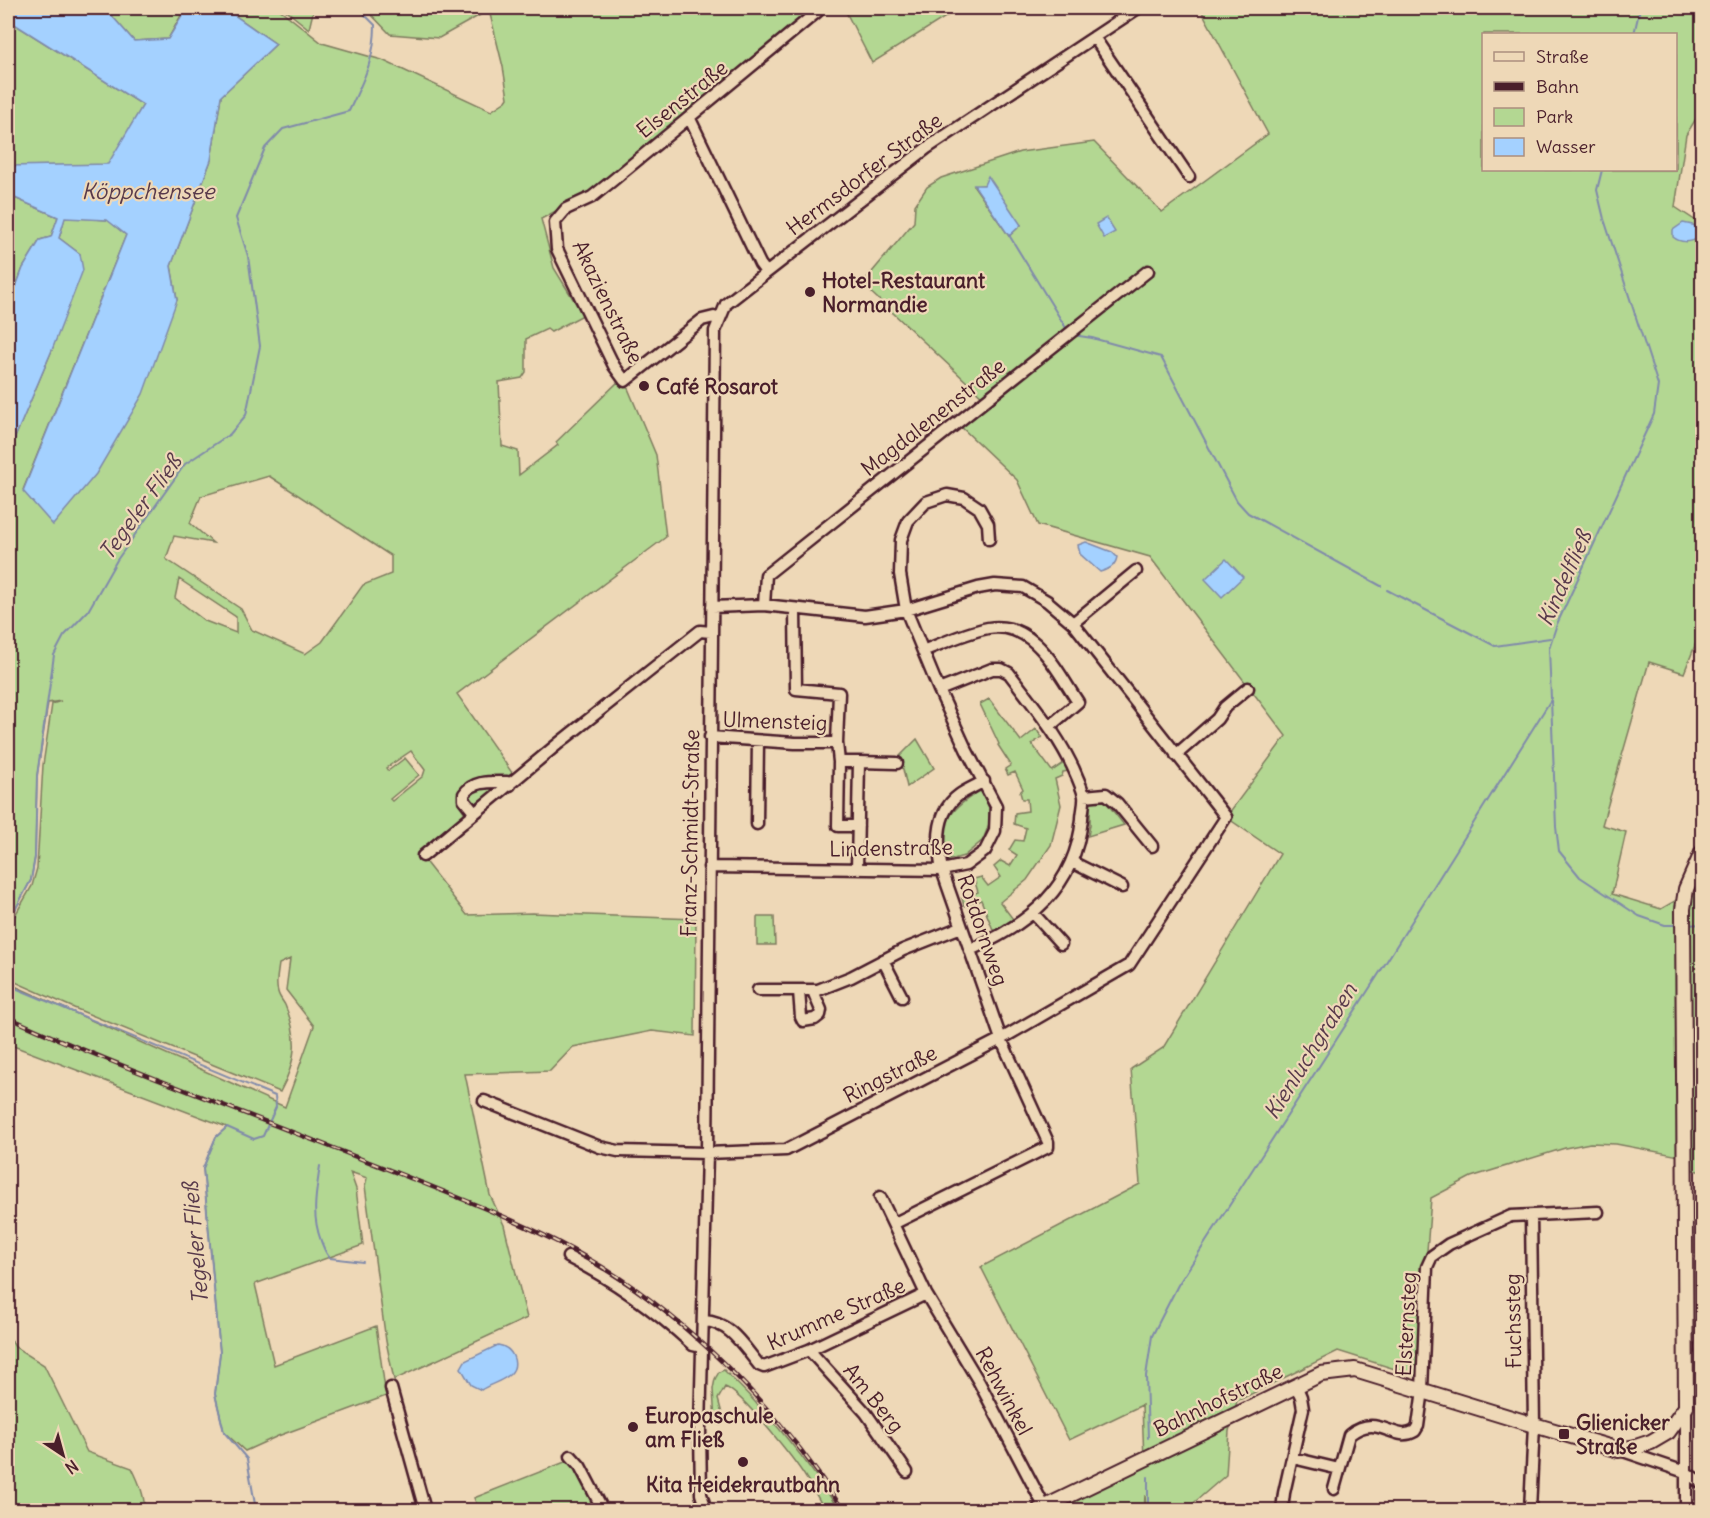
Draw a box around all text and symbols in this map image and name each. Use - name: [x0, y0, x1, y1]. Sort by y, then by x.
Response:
- legend: [1482, 33, 1677, 171]
- text: Straße: [1536, 45, 1589, 68]
- street label: Elsenstraße: [631, 54, 733, 144]
- text: Bahn: [1536, 75, 1579, 98]
- text: Park: [1536, 105, 1573, 128]
- street label: Hermsdorfer Straße: [781, 107, 947, 241]
- text: Wasser: [1536, 135, 1596, 158]
- water label: Köppchensee: [81, 177, 217, 205]
- street label: Akazienstraße: [567, 236, 649, 368]
- place label: Hotel-Restaurant Normandie: [822, 267, 986, 318]
- marker: Hotel-Restaurant Normandie: [803, 285, 817, 299]
- street label: Magdalenenstraße: [855, 352, 1011, 482]
- place label: Café Rosarot: [656, 373, 779, 400]
- marker: Café Rosarot: [637, 379, 651, 393]
- water label: Tegeler Fließ: [92, 447, 189, 565]
- water label: Kindelfließ: [1531, 524, 1598, 630]
- street label: Ulmensteig: [722, 706, 828, 736]
- street label: Franz-Schmidt-Straße: [675, 729, 705, 937]
- street label: Lindenstraße: [829, 833, 953, 863]
- street label: Rotdornweg: [951, 871, 1015, 989]
- water label: Kienluchgraben: [1257, 977, 1364, 1124]
- street label: Ringstraße: [839, 1039, 941, 1109]
- water label: Tegeler Fließ: [176, 1178, 214, 1306]
- street label: Krumme Straße: [763, 1271, 909, 1357]
- street label: Elsternsteg: [1390, 1271, 1422, 1377]
- street label: Fuchssteg: [1499, 1273, 1527, 1369]
- street label: Rehwinkel: [970, 1342, 1038, 1440]
- street label: Bahnhofstraße: [1149, 1357, 1287, 1443]
- street label: Am Berg: [838, 1358, 910, 1438]
- place label: Europaschule am Fließ: [645, 1402, 774, 1453]
- place label: Glienicker Straße: [1576, 1409, 1670, 1460]
- marker: Europaschule am Fließ: [626, 1420, 640, 1434]
- north arrow: [33, 1425, 93, 1485]
- marker: Glienicker Straße: [1557, 1427, 1571, 1441]
- marker: Kita Heidekrautbahn: [736, 1455, 750, 1469]
- text: N: [61, 1456, 82, 1478]
- place label: Kita Heidekrautbahn: [646, 1471, 840, 1498]

